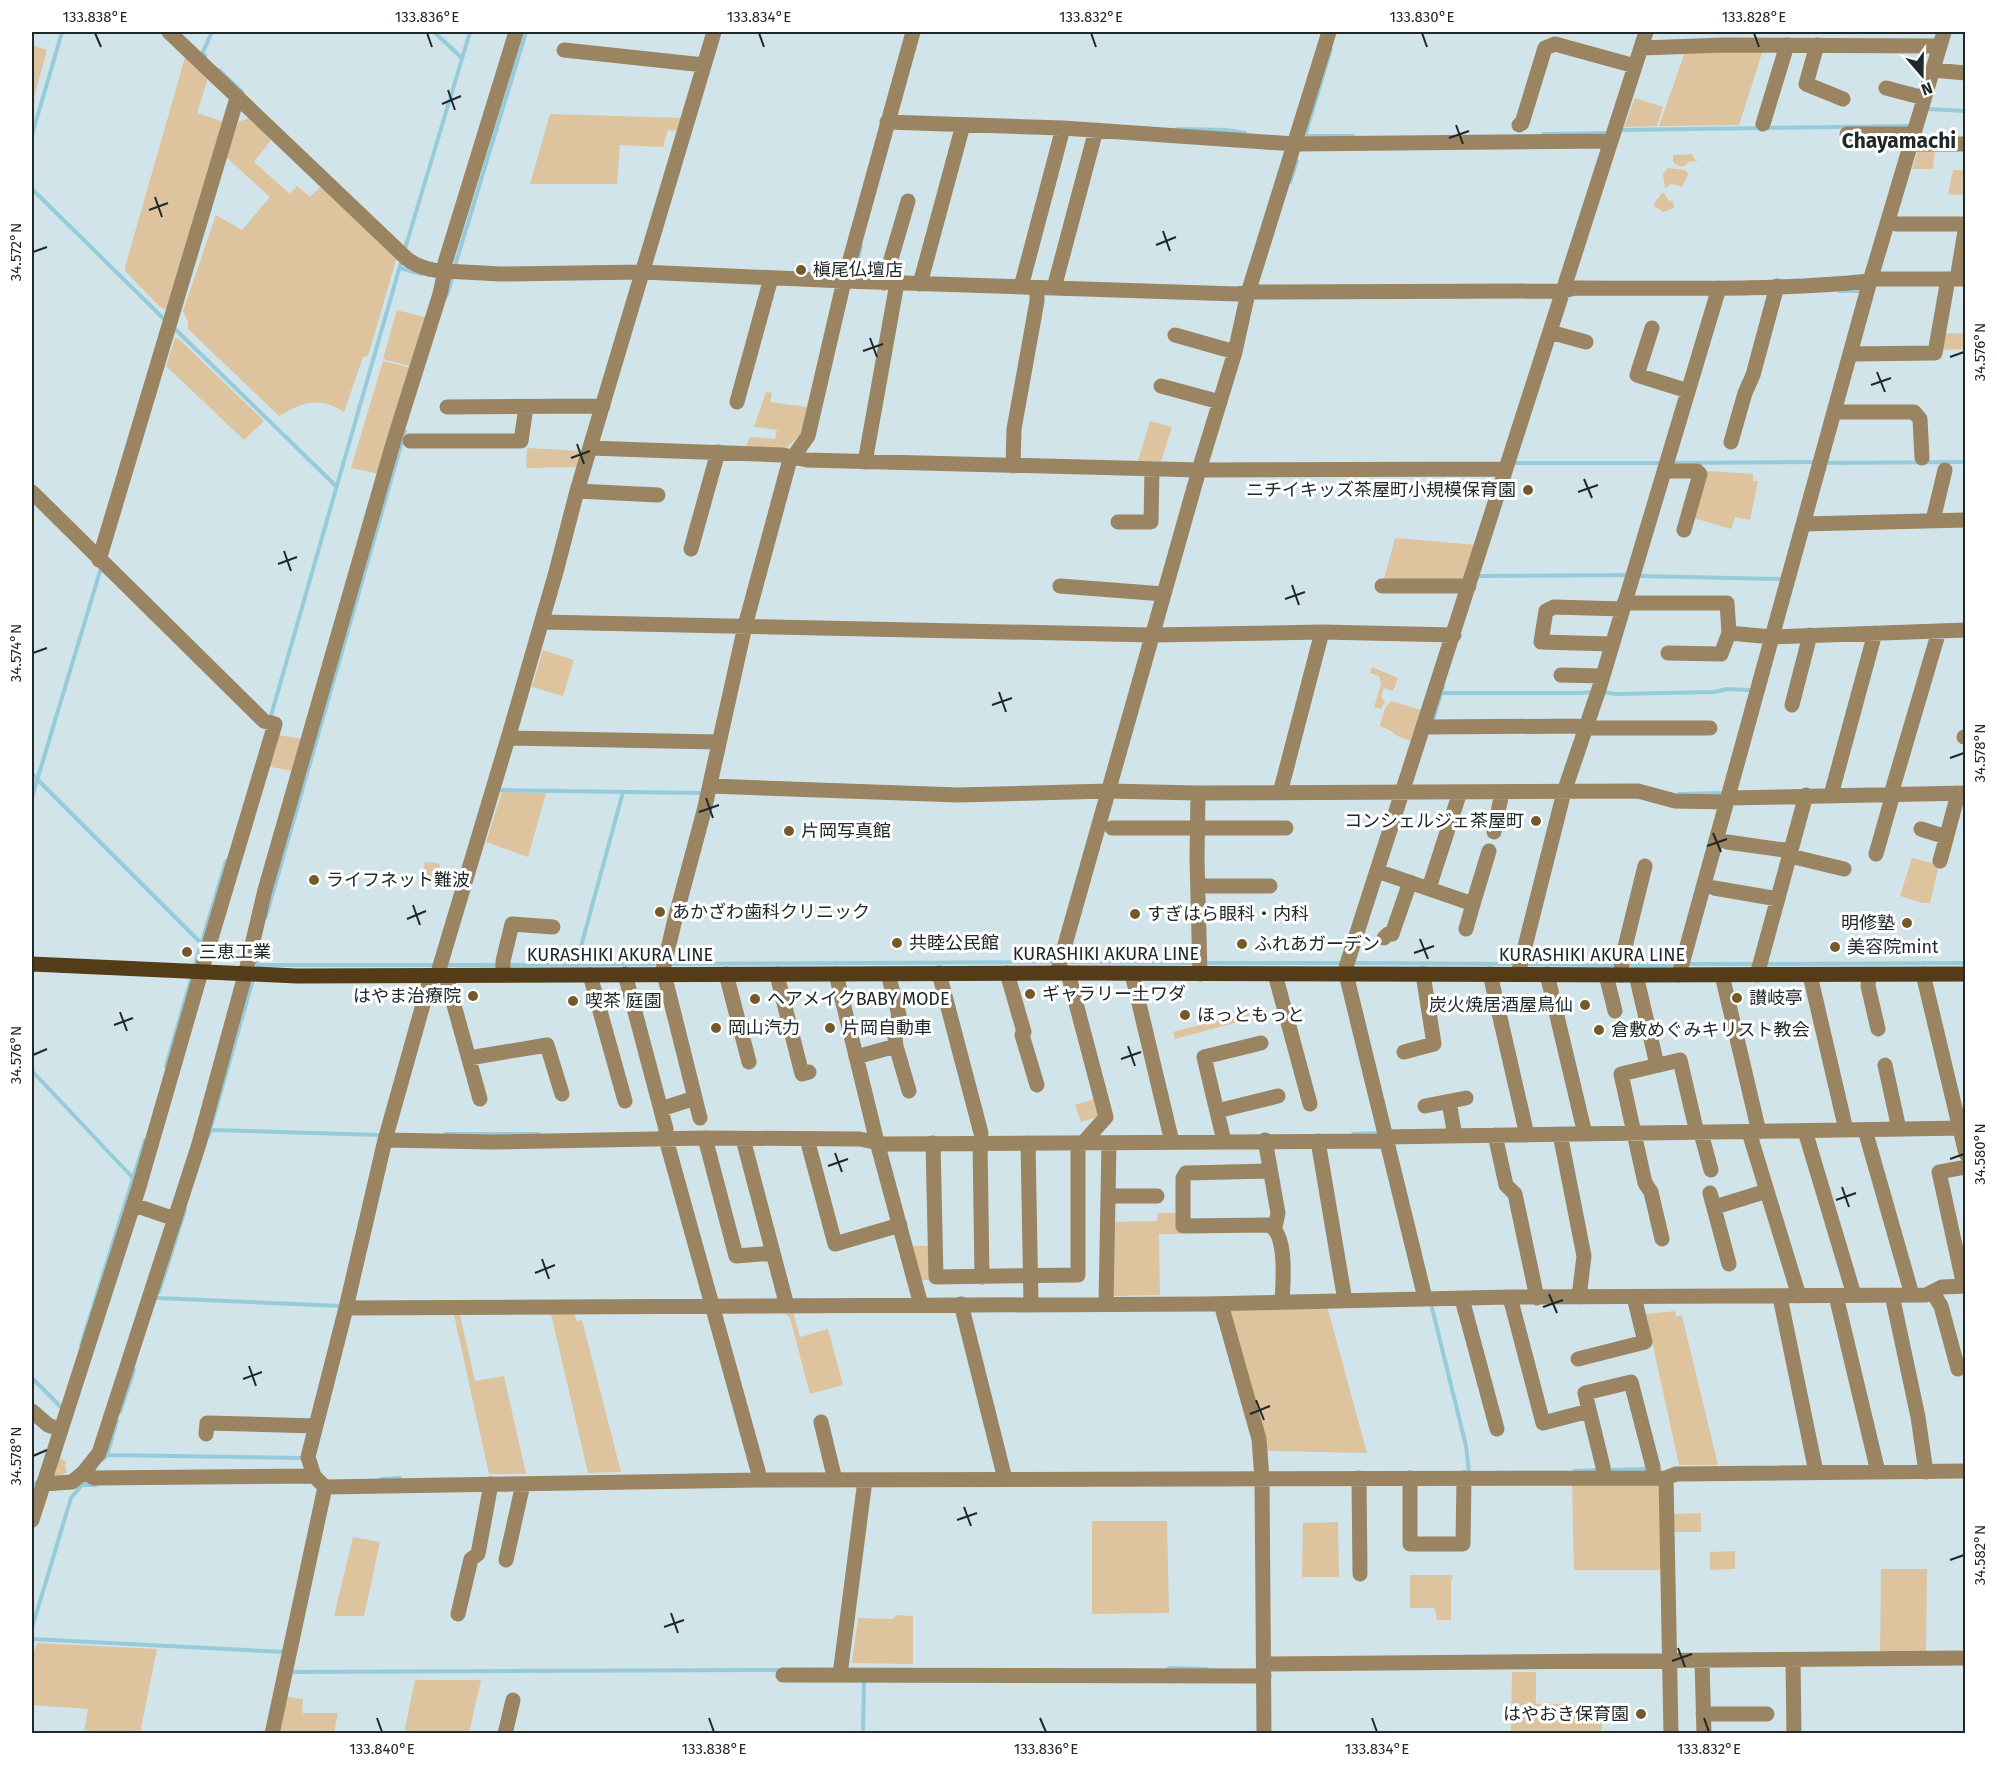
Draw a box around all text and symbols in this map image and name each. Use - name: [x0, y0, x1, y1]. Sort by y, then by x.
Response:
- text: 133.838°E: [63, 8, 127, 26]
- text: 133.836°E: [395, 8, 459, 26]
- text: 133.834°E: [727, 8, 791, 26]
- text: 133.832°E: [1059, 8, 1123, 26]
- text: 133.830°E: [1389, 8, 1455, 26]
- text: 133.828°E: [1722, 8, 1786, 26]
- north arrow: [1892, 45, 1952, 105]
- text: N: [1919, 78, 1935, 99]
- district label: Chayamachi: [1842, 128, 1956, 154]
- text: 34.572°N: [7, 223, 25, 281]
- place label: 槇尾仏壇店: [813, 259, 903, 281]
- marker: 槇尾仏壇店: [794, 263, 808, 277]
- text: 34.576°N: [1971, 323, 1989, 381]
- place label: ニチイキッズ茶屋町小規模保育園: [1246, 479, 1516, 501]
- marker: ニチイキッズ茶屋町小規模保育園: [1521, 483, 1535, 497]
- text: 34.574°N: [7, 624, 25, 682]
- text: 34.578°N: [1971, 723, 1989, 783]
- place label: コンシェルジェ茶屋町: [1344, 810, 1524, 832]
- marker: コンシェルジェ茶屋町: [1529, 814, 1543, 828]
- place label: 片岡写真館: [801, 820, 891, 842]
- marker: 片岡写真館: [782, 824, 796, 838]
- place label: ライフネット難波: [326, 869, 470, 891]
- marker: ライフネット難波: [307, 873, 321, 887]
- place label: あかざわ歯科クリニック: [672, 901, 870, 923]
- place label: すぎはら眼科・内科: [1147, 903, 1309, 925]
- marker: あかざわ歯科クリニック: [653, 905, 667, 919]
- marker: すぎはら眼科・内科: [1128, 907, 1142, 921]
- place label: 明修塾: [1841, 912, 1895, 934]
- marker: 明修塾: [1900, 916, 1914, 930]
- place label: 共睦公民館: [909, 932, 999, 954]
- place label: ふれあガーデン: [1254, 933, 1380, 955]
- marker: 共睦公民館: [890, 936, 904, 950]
- place label: 美容院mint: [1847, 936, 1939, 958]
- marker: ふれあガーデン: [1235, 937, 1249, 951]
- marker: 美容院mint: [1828, 940, 1842, 954]
- place label: 三恵工業: [199, 941, 271, 963]
- street label: KURASHIKI AKURA LINE: [1013, 943, 1199, 965]
- street label: KURASHIKI AKURA LINE: [527, 944, 713, 966]
- street label: KURASHIKI AKURA LINE: [1499, 944, 1685, 966]
- marker: 三恵工業: [180, 945, 194, 959]
- place label: ギャラリー土ワダ: [1042, 983, 1186, 1005]
- place label: はやま治療院: [353, 985, 461, 1007]
- marker: ギャラリー土ワダ: [1023, 987, 1037, 1001]
- place label: 讃岐亭: [1749, 987, 1803, 1009]
- place label: ヘアメイクBABY MODE: [767, 988, 950, 1010]
- marker: はやま治療院: [466, 989, 480, 1003]
- place label: 喫茶 庭園: [585, 990, 662, 1012]
- marker: 讃岐亭: [1730, 991, 1744, 1005]
- marker: ヘアメイクBABY MODE: [748, 992, 762, 1006]
- marker: 喫茶 庭園: [566, 994, 580, 1008]
- place label: 炭火焼居酒屋鳥仙: [1429, 994, 1573, 1016]
- marker: 炭火焼居酒屋鳥仙: [1578, 998, 1592, 1012]
- place label: ほっともっと: [1197, 1004, 1305, 1026]
- marker: ほっともっと: [1178, 1008, 1192, 1022]
- place label: 岡山汽力: [728, 1017, 800, 1039]
- place label: 片岡自動車: [842, 1017, 932, 1039]
- place label: 倉敷めぐみキリスト教会: [1611, 1019, 1810, 1041]
- marker: 岡山汽力: [709, 1021, 723, 1035]
- marker: 片岡自動車: [823, 1021, 837, 1035]
- marker: 倉敷めぐみキリスト教会: [1592, 1023, 1606, 1037]
- text: 34.576°N: [7, 1026, 25, 1084]
- text: 34.580°N: [1971, 1123, 1989, 1185]
- text: 34.578°N: [7, 1426, 25, 1486]
- text: 34.582°N: [1971, 1525, 1989, 1585]
- place label: はやおき保育園: [1503, 1703, 1629, 1725]
- marker: はやおき保育園: [1634, 1707, 1648, 1721]
- text: 133.840°E: [349, 1740, 415, 1758]
- text: 133.838°E: [682, 1740, 746, 1758]
- text: 133.836°E: [1014, 1740, 1078, 1758]
- text: 133.834°E: [1345, 1740, 1409, 1758]
- text: 133.832°E: [1677, 1740, 1741, 1758]

